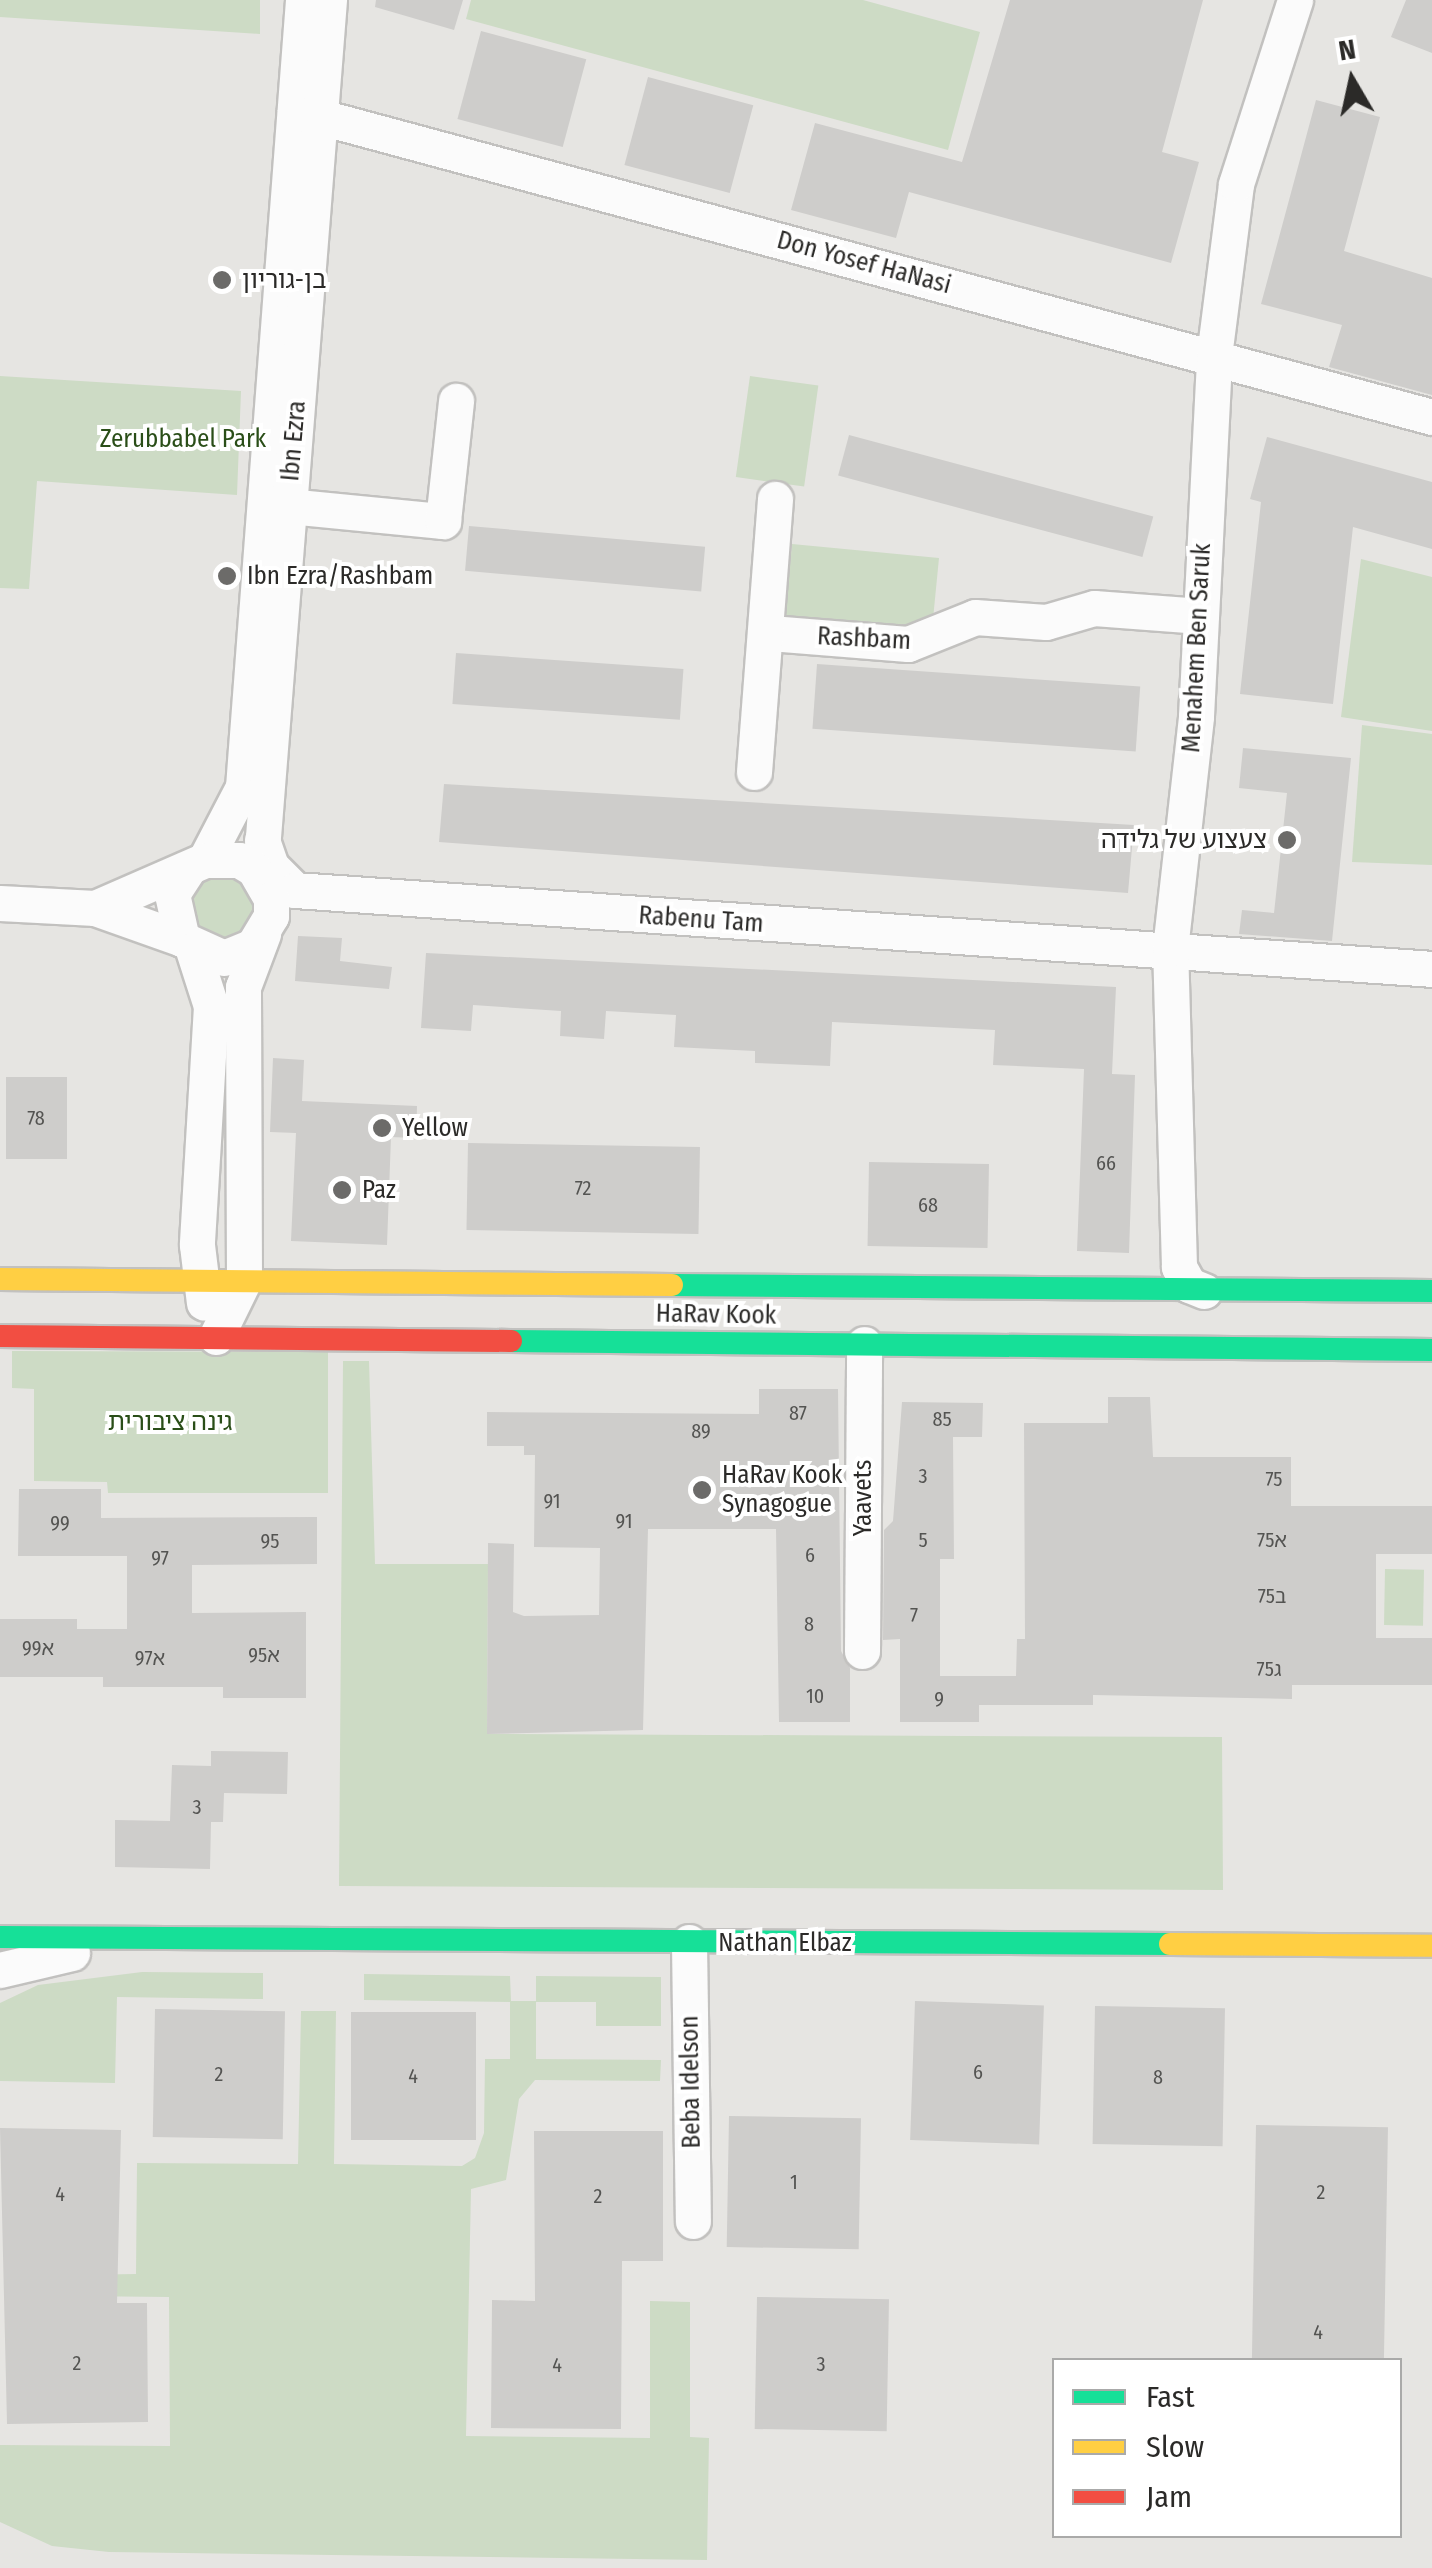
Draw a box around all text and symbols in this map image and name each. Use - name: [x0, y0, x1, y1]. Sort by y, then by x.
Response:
- north arrow: [1302, 30, 1402, 130]
- text: N: [1336, 32, 1358, 67]
- street label: Don Yosef HaNasi: [774, 225, 954, 301]
- place label: בן-גוריון: [242, 265, 327, 295]
- marker: בן-גוריון: [211, 269, 233, 291]
- street label: Ibn Ezra: [276, 399, 312, 483]
- park label: Zerubbabel Park: [100, 424, 266, 454]
- street label: Menahem Ben Saruk: [1177, 543, 1217, 753]
- place label: Ibn Ezra/Rashbam: [247, 561, 433, 591]
- marker: Ibn Ezra/Rashbam: [216, 565, 238, 587]
- street label: Rashbam: [816, 622, 912, 656]
- place label: צעצוע של גלידה: [1101, 825, 1267, 855]
- marker: צעצוע של גלידה: [1276, 829, 1298, 851]
- street label: Rabenu Tam: [638, 901, 764, 939]
- house number: 78: [27, 1106, 45, 1130]
- place label: Yellow: [402, 1113, 468, 1143]
- marker: Yellow: [371, 1117, 393, 1139]
- house number: 66: [1096, 1151, 1116, 1175]
- place label: Paz: [362, 1175, 396, 1205]
- house number: 72: [575, 1176, 591, 1200]
- marker: Paz: [331, 1179, 353, 1201]
- house number: 68: [918, 1193, 938, 1217]
- street label: HaRav Kook: [656, 1299, 776, 1331]
- house number: 87: [789, 1401, 807, 1425]
- park label: גינה ציבורית: [108, 1407, 232, 1437]
- house number: 85: [932, 1407, 952, 1431]
- house number: 89: [691, 1419, 711, 1443]
- street label: Yaavets: [848, 1460, 878, 1536]
- place label: HaRav Kook Synagogue: [722, 1461, 842, 1520]
- house number: 3: [918, 1464, 928, 1488]
- house number: 75: [1266, 1467, 1282, 1491]
- marker: HaRav Kook Synagogue: [691, 1479, 713, 1501]
- house number: 91: [543, 1489, 561, 1513]
- house number: 91: [615, 1509, 633, 1533]
- house number: 99: [50, 1511, 70, 1535]
- house number: 5: [918, 1528, 928, 1552]
- house number: 75א: [1257, 1528, 1287, 1552]
- house number: 95: [261, 1529, 279, 1553]
- house number: 6: [805, 1543, 815, 1567]
- house number: 97: [151, 1546, 169, 1570]
- house number: 75ב: [1258, 1584, 1286, 1608]
- house number: 7: [910, 1603, 918, 1627]
- house number: 8: [804, 1612, 814, 1636]
- house number: 99א: [22, 1636, 54, 1660]
- house number: 95א: [248, 1643, 280, 1667]
- house number: 97א: [135, 1646, 165, 1670]
- house number: 75ג: [1257, 1657, 1281, 1681]
- house number: 10: [806, 1684, 824, 1708]
- house number: 9: [934, 1687, 944, 1711]
- house number: 3: [192, 1795, 202, 1819]
- street label: Nathan Elbaz: [718, 1928, 852, 1958]
- street label: Beba Idelson: [675, 2015, 707, 2149]
- house number: 6: [973, 2060, 983, 2084]
- house number: 2: [215, 2062, 223, 2086]
- house number: 4: [408, 2064, 418, 2088]
- house number: 8: [1153, 2065, 1163, 2089]
- house number: 1: [790, 2170, 798, 2194]
- house number: 2: [1317, 2180, 1325, 2204]
- house number: 4: [55, 2182, 65, 2206]
- house number: 2: [594, 2184, 602, 2208]
- house number: 4: [1313, 2320, 1323, 2344]
- house number: 2: [73, 2351, 81, 2375]
- house number: 3: [816, 2352, 826, 2376]
- house number: 4: [552, 2353, 562, 2377]
- legend: [1052, 2358, 1402, 2538]
- text: Fast: [1146, 2379, 1194, 2415]
- text: Slow: [1146, 2429, 1204, 2465]
- text: Jam: [1146, 2479, 1192, 2515]

